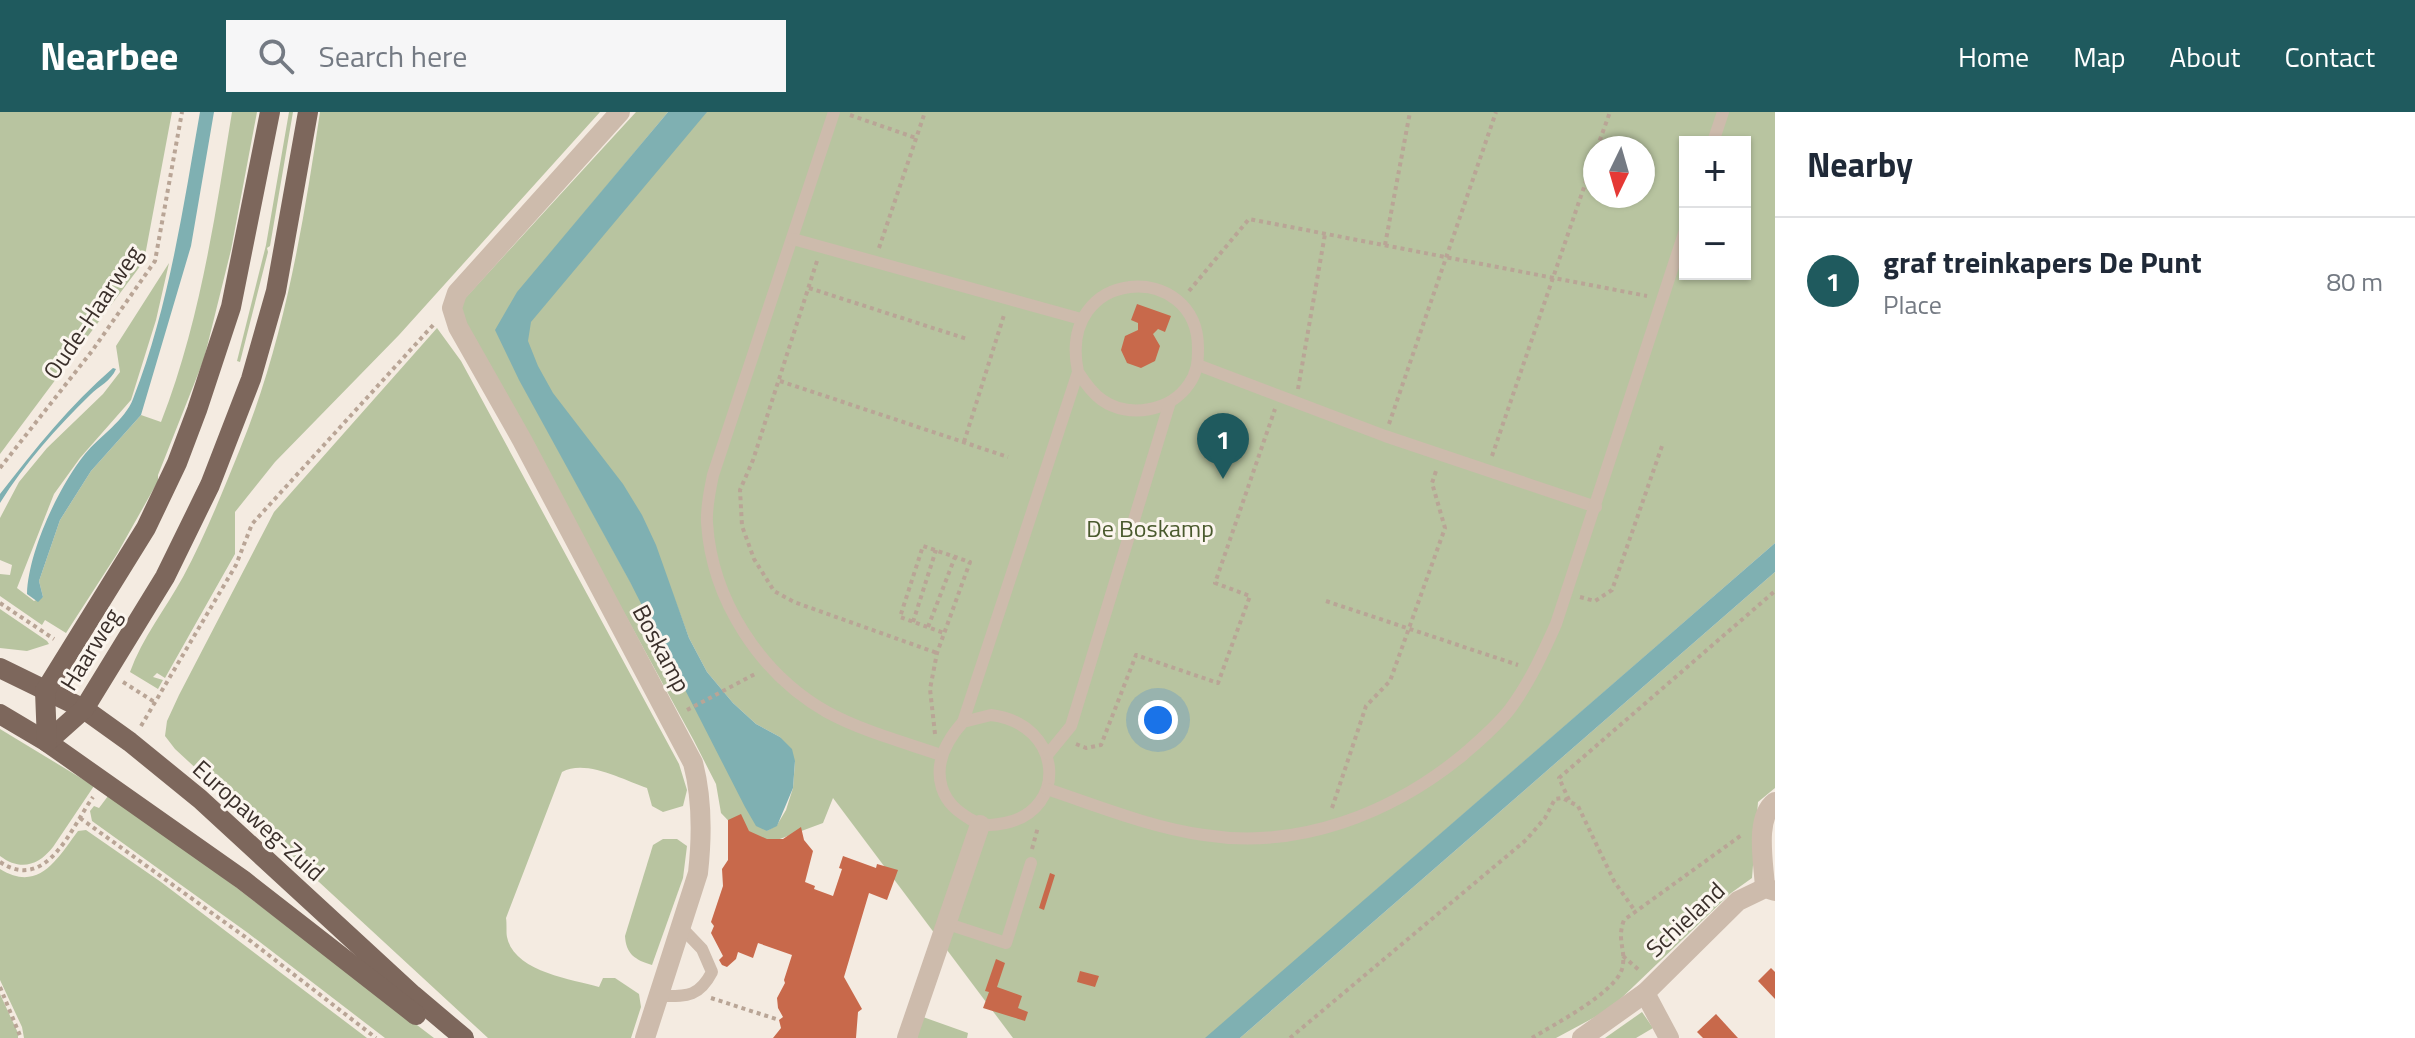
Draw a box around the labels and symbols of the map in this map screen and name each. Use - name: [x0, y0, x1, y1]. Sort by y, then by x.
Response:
- north arrow: [1583, 136, 1655, 208]
- street label: Oude-Haarweg: [34, 238, 150, 386]
- pin: 1: [1197, 413, 1249, 479]
- park label: De Boskamp: [1086, 510, 1214, 546]
- street label: Boskamp: [624, 598, 700, 698]
- street label: Haarweg: [51, 601, 129, 697]
- your location: [1138, 700, 1178, 740]
- street label: Europaweg-Zuid: [185, 751, 333, 889]
- street label: Schieland: [1637, 873, 1733, 965]

